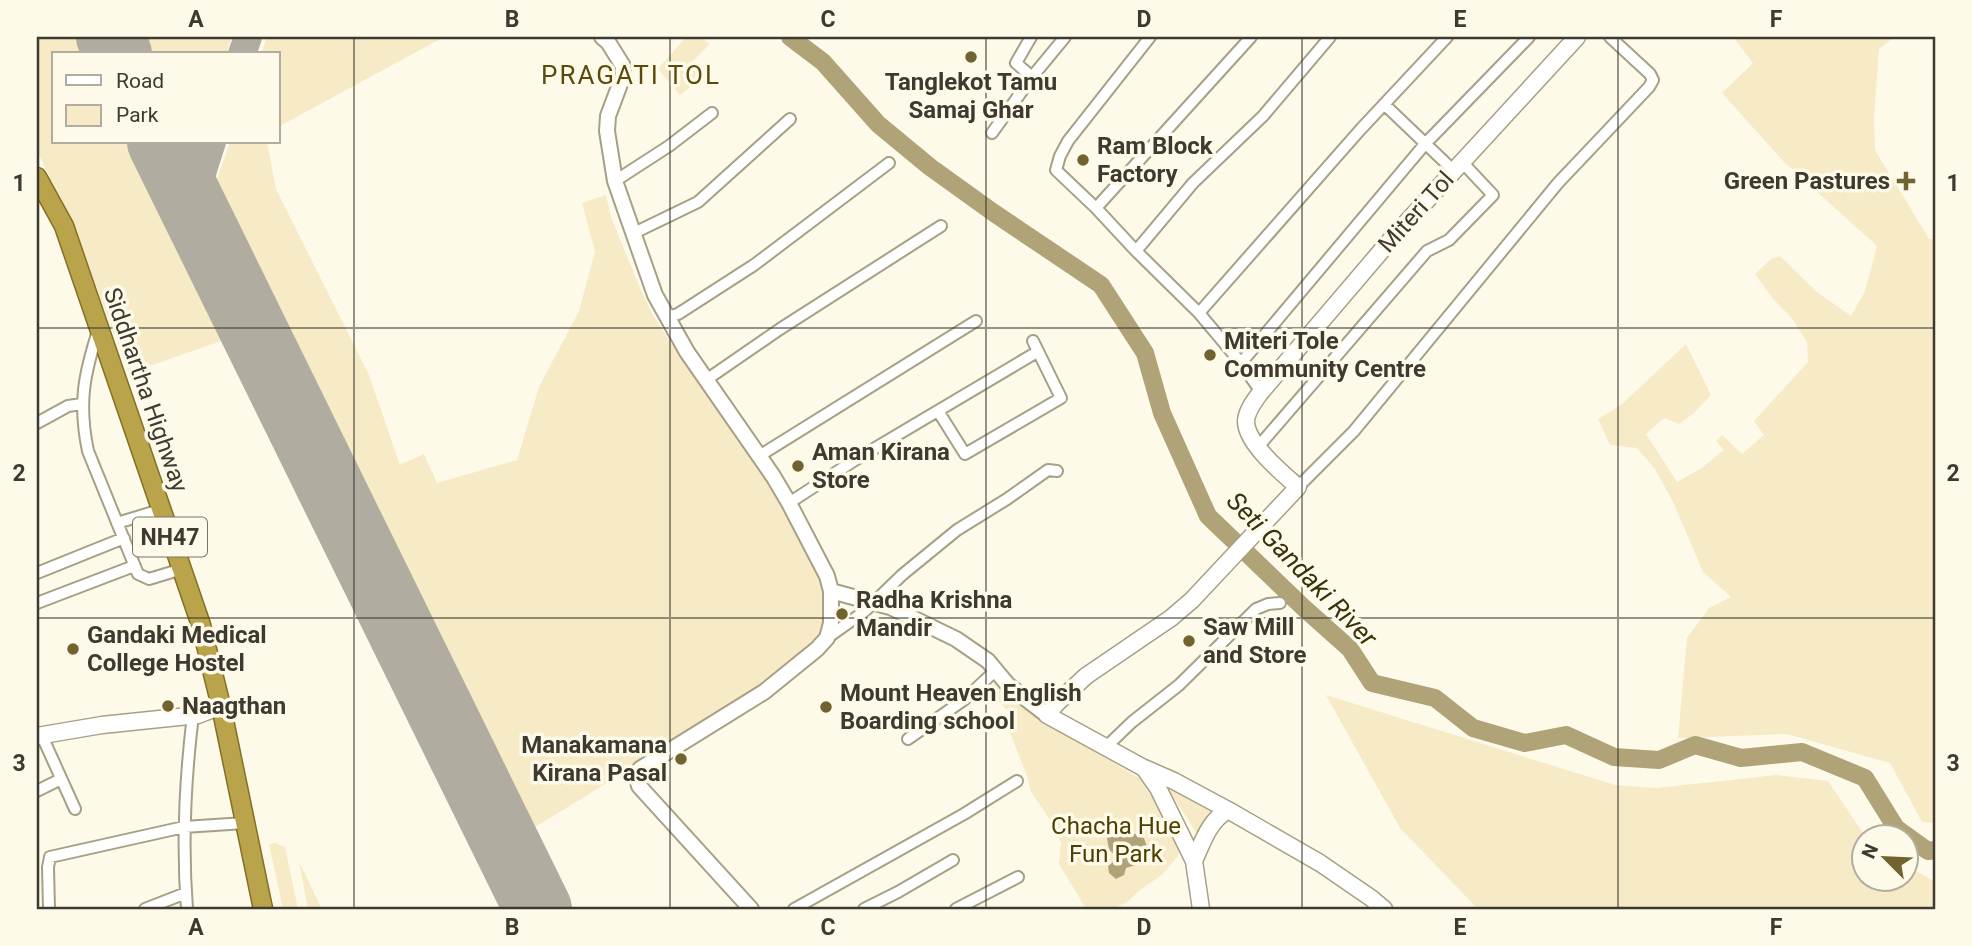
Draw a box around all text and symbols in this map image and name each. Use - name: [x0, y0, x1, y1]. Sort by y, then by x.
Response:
- text: A: [188, 6, 204, 33]
- text: B: [505, 6, 519, 33]
- text: C: [820, 6, 836, 33]
- text: D: [1137, 6, 1151, 33]
- text: E: [1454, 6, 1467, 33]
- text: F: [1770, 6, 1783, 33]
- marker: Tanglekot Tamu Samaj Ghar: [963, 49, 979, 65]
- legend: [52, 52, 280, 144]
- district label: PRAGATI TOL: [541, 60, 721, 90]
- place label: Tanglekot Tamu Samaj Ghar: [885, 68, 1057, 124]
- text: Road: [116, 69, 164, 93]
- text: Park: [116, 103, 159, 127]
- place label: Ram Block Factory: [1097, 132, 1214, 188]
- marker: Ram Block Factory: [1075, 152, 1091, 168]
- street label: Miteri Tol: [1372, 166, 1460, 258]
- place label: Green Pastures: [1724, 167, 1890, 195]
- text: 1: [12, 170, 26, 197]
- text: 1: [1946, 170, 1960, 197]
- marker: Green Pastures: [1896, 171, 1916, 191]
- street label: Siddhartha Highway: [98, 284, 194, 496]
- place label: Miteri Tole Community Centre: [1224, 327, 1426, 383]
- marker: Miteri Tole Community Centre: [1202, 347, 1218, 363]
- place label: Aman Kirana Store: [812, 438, 950, 494]
- marker: Aman Kirana Store: [790, 458, 806, 474]
- text: 2: [12, 460, 26, 487]
- text: 2: [1946, 460, 1960, 487]
- water label: Seti Gandaki River: [1221, 486, 1384, 653]
- road number: NH47: [133, 517, 207, 556]
- place label: Radha Krishna Mandir: [856, 586, 1013, 642]
- marker: Radha Krishna Mandir: [834, 606, 850, 622]
- place label: Saw Mill and Store: [1203, 613, 1306, 669]
- place label: Gandaki Medical College Hostel: [87, 621, 267, 677]
- marker: Saw Mill and Store: [1181, 633, 1197, 649]
- marker: Gandaki Medical College Hostel: [65, 641, 81, 657]
- place label: Mount Heaven English Boarding school: [840, 679, 1082, 735]
- place label: Naagthan: [182, 692, 286, 720]
- marker: Naagthan: [160, 698, 176, 714]
- marker: Mount Heaven English Boarding school: [818, 699, 834, 715]
- place label: Manakamana Kirana Pasal: [521, 731, 667, 787]
- text: 3: [12, 750, 26, 777]
- text: 3: [1946, 750, 1960, 777]
- marker: Manakamana Kirana Pasal: [673, 751, 689, 767]
- park label: Chacha Hue Fun Park: [1051, 812, 1181, 868]
- north arrow: [1850, 824, 1920, 894]
- text: N: [1857, 840, 1883, 862]
- text: A: [188, 914, 204, 941]
- text: B: [505, 914, 519, 941]
- text: C: [820, 914, 836, 941]
- text: D: [1137, 914, 1151, 941]
- text: E: [1454, 914, 1467, 941]
- text: F: [1770, 914, 1783, 941]

